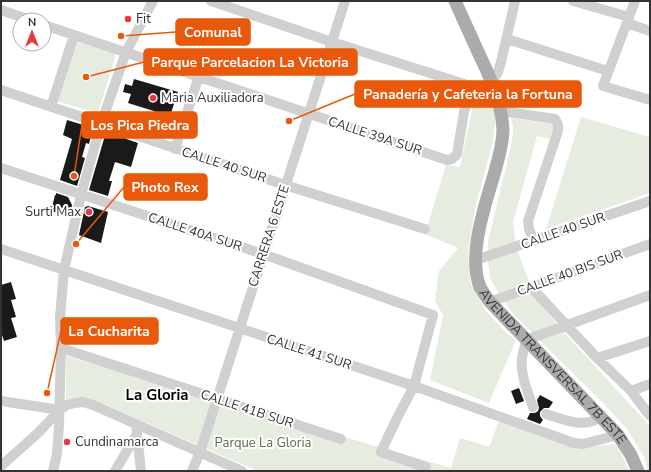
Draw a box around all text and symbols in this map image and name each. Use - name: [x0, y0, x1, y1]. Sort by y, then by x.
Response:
- place label: Fit: [136, 10, 151, 28]
- north arrow: [12, 12, 52, 52]
- marker: Fit: [123, 14, 133, 24]
- text: N: [28, 15, 36, 30]
- callout: Comunal: [176, 19, 250, 45]
- text: Comunal: [184, 23, 242, 42]
- callout: Parque Parcelacion La Victoria: [144, 49, 357, 75]
- text: Parque Parcelacion La Victoria: [151, 53, 349, 72]
- callout: Panadería y Cafeteria la Fortuna: [355, 81, 581, 107]
- text: Panadería y Cafeteria la Fortuna: [363, 85, 573, 104]
- place label: Maria Auxiliadora: [161, 89, 264, 107]
- marker: Maria Auxiliadora: [148, 93, 158, 103]
- callout: Los Pica Piedra: [82, 112, 197, 138]
- street label: CALLE 39A SUR: [326, 112, 424, 160]
- text: Los Pica Piedra: [91, 116, 189, 135]
- street label: CALLE 40 SUR: [179, 143, 269, 187]
- callout: Photo Rex: [124, 174, 207, 200]
- text: Photo Rex: [131, 178, 199, 197]
- street label: CARRERA 6 ESTE: [244, 183, 294, 289]
- place label: Surti Max: [25, 203, 81, 221]
- marker: Surti Max: [84, 207, 94, 217]
- street label: CALLE 40A SUR: [146, 208, 244, 256]
- street label: CALLE 40 SUR: [518, 208, 608, 254]
- street label: CALLE 40 BIS SUR: [514, 245, 626, 301]
- street label: AVENIDA TRANSVERSAL 7B ESTE: [474, 286, 631, 448]
- callout: La Cucharita: [61, 318, 158, 344]
- text: La Cucharita: [68, 322, 150, 341]
- street label: CALLE 41 SUR: [264, 330, 354, 374]
- district label: La Gloria: [126, 385, 189, 405]
- street label: CALLE 41B SUR: [198, 385, 296, 433]
- place label: Cundinamarca: [75, 433, 159, 451]
- park label: Parque La Gloria: [215, 434, 311, 452]
- marker: Cundinamarca: [62, 437, 72, 447]

